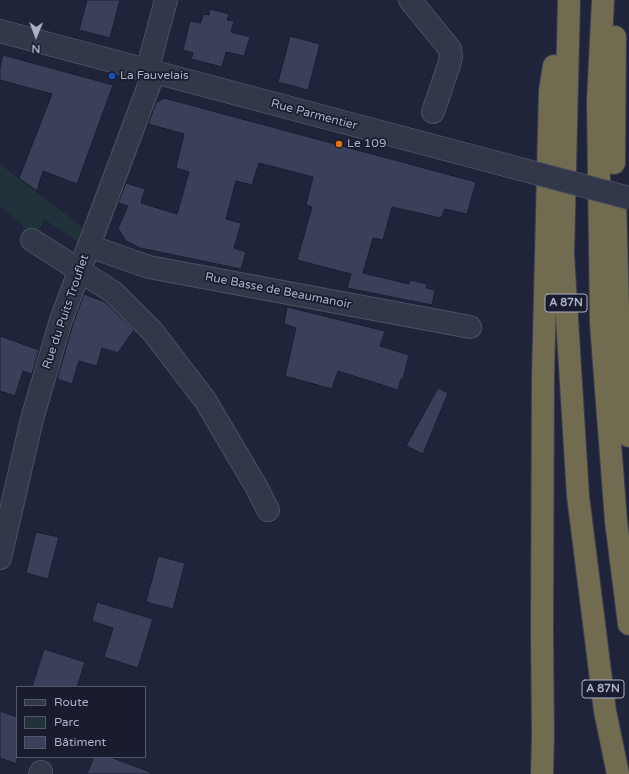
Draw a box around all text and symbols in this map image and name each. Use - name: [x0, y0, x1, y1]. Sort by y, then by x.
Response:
- north arrow: [16, 16, 56, 56]
- text: N: [31, 42, 40, 55]
- place label: La Fauvelais: [120, 69, 189, 83]
- marker: La Fauvelais: [107, 71, 117, 81]
- street label: Rue Parmentier: [269, 97, 359, 133]
- place label: Le 109: [347, 137, 386, 151]
- marker: Le 109: [334, 139, 344, 149]
- street label: Rue du Puits Trouflet: [40, 253, 92, 371]
- street label: Rue Basse de Beaumanoir: [204, 270, 352, 312]
- road number: A 87N: [545, 294, 587, 312]
- road number: A 87N: [582, 680, 624, 698]
- legend: [16, 686, 146, 758]
- text: Route: [54, 695, 88, 709]
- text: Parc: [54, 715, 79, 729]
- text: Bâtiment: [54, 735, 106, 749]

